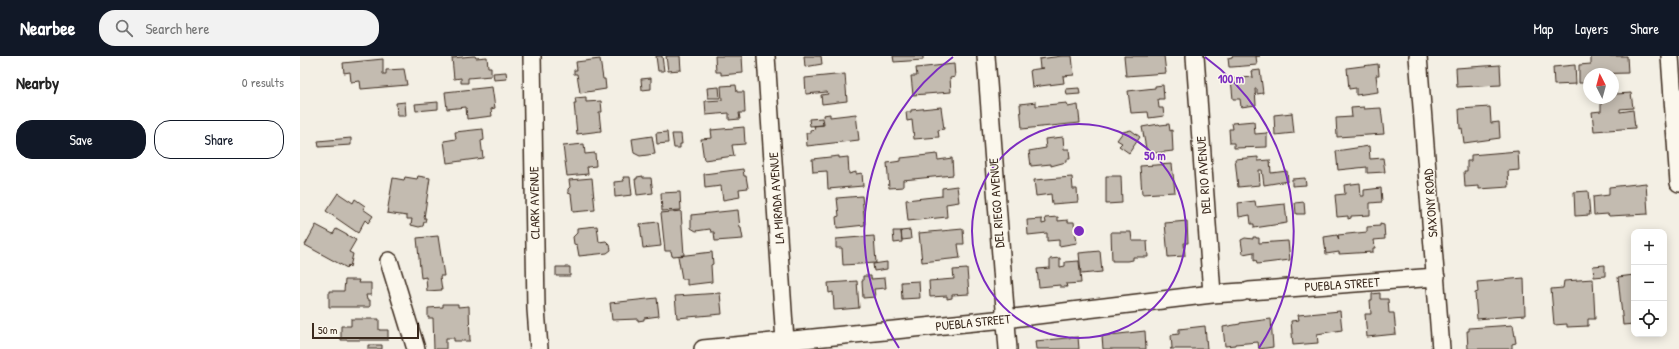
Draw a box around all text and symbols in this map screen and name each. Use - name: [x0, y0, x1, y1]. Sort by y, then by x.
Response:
- search box: [99, 10, 379, 46]
- text: Nearbee: [20, 15, 75, 41]
- icon: search: [113, 17, 135, 39]
- text: Search here: [145, 18, 210, 39]
- text: Map: [1533, 19, 1553, 38]
- text: Layers: [1575, 19, 1608, 38]
- text: Share: [1630, 19, 1659, 38]
- north arrow: [1583, 68, 1619, 104]
- text: 100 m: [1218, 70, 1244, 87]
- text: Nearby: [16, 71, 59, 94]
- text: 0 results: [242, 73, 284, 91]
- button: Save: [16, 120, 146, 159]
- button: Share: [154, 120, 284, 159]
- street label: DEL RIO AVENUE: [1191, 135, 1215, 215]
- text: 50 m: [1144, 147, 1166, 164]
- street label: LA MIRADA AVENUE: [764, 151, 788, 244]
- street label: DEL RIEGO AVENUE: [984, 157, 1008, 249]
- street label: CLARK AVENUE: [524, 166, 544, 240]
- street label: SAXONY ROAD: [1419, 167, 1441, 238]
- centre of rings: [1072, 224, 1086, 238]
- map controls: [1631, 229, 1667, 337]
- button: +: [1631, 229, 1667, 265]
- button: −: [1631, 265, 1667, 301]
- street label: PUEBLA STREET: [1304, 272, 1381, 296]
- button: locate: [1631, 301, 1667, 337]
- street label: PUEBLA STREET: [935, 309, 1012, 335]
- scale bar: [312, 321, 419, 340]
- text: 50 m: [318, 323, 338, 337]

